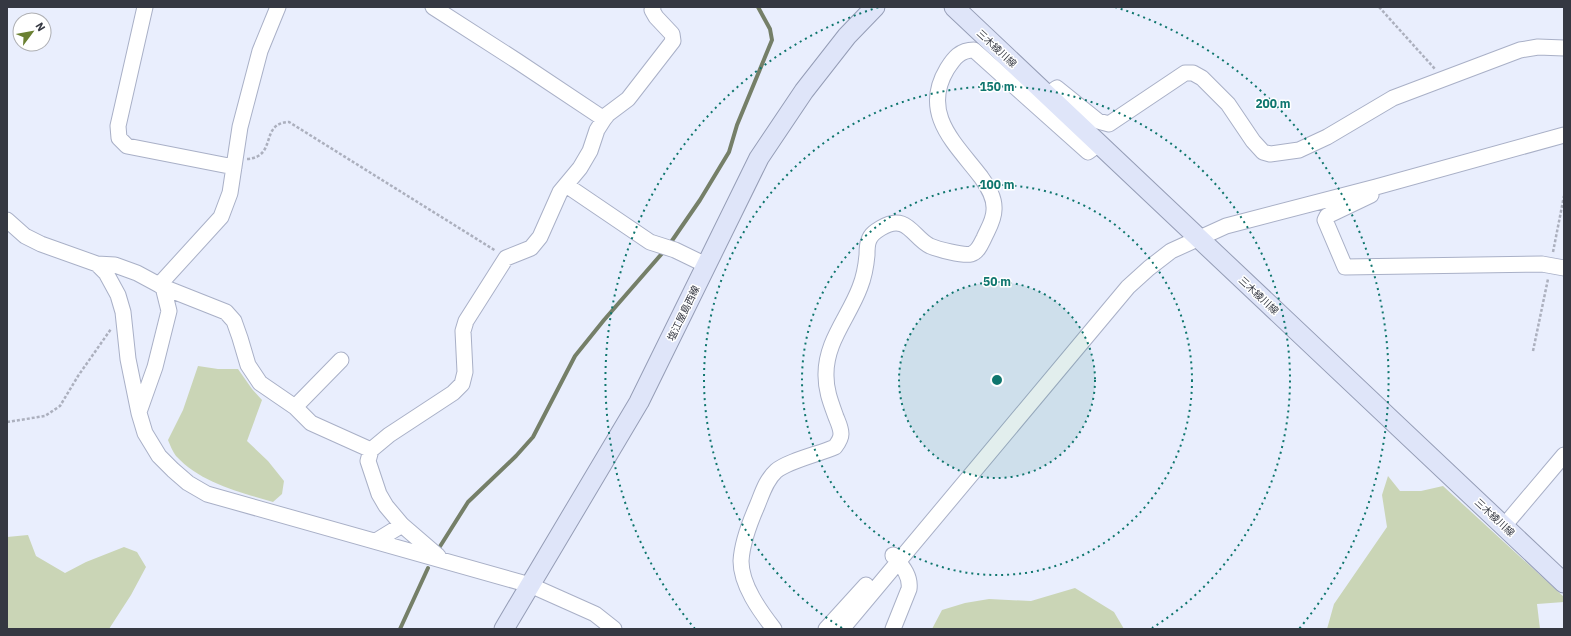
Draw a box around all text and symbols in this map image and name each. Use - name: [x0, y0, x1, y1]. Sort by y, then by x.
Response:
- north arrow: [12, 12, 52, 52]
- text: N: [32, 20, 49, 34]
- street label: 三木綾川線: [974, 27, 1019, 70]
- text: 150 m: [979, 79, 1015, 94]
- text: 200 m: [1255, 96, 1291, 111]
- text: 100 m: [979, 177, 1015, 192]
- text: 50 m: [983, 274, 1011, 289]
- street label: 三木綾川線: [1236, 274, 1281, 317]
- street label: 塩江屋島西線: [664, 283, 702, 343]
- centre of rings: [990, 373, 1004, 387]
- street label: 三木綾川線: [1472, 496, 1517, 539]

